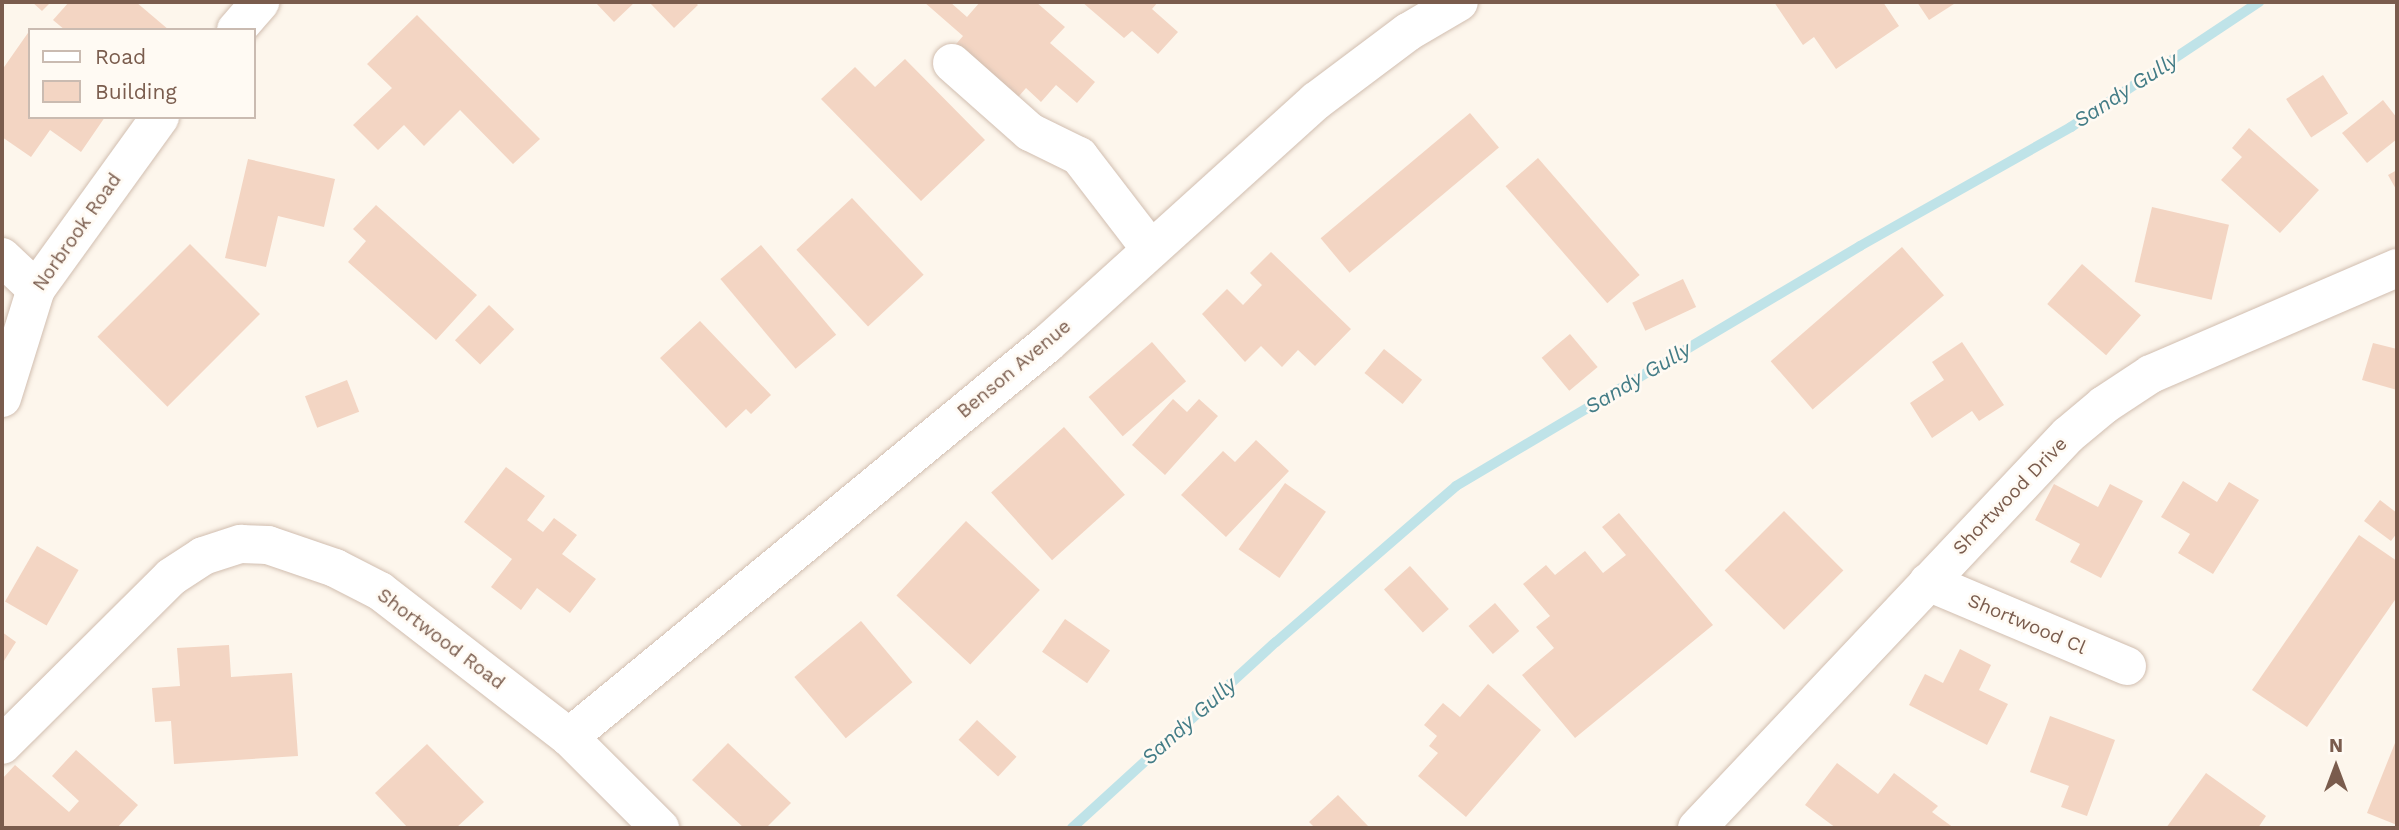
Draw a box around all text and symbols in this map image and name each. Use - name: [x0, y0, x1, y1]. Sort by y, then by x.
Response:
- legend: [28, 28, 256, 119]
- text: Road: [95, 44, 146, 69]
- water label: Sandy Gully: [2069, 47, 2183, 133]
- text: Building: [95, 79, 177, 104]
- street label: Norbrook Road: [28, 169, 126, 295]
- street label: Benson Avenue: [952, 315, 1076, 423]
- water label: Sandy Gully: [1580, 336, 1696, 420]
- street label: Shortwood Drive: [1948, 433, 2072, 559]
- street label: Shortwood Road: [373, 584, 509, 694]
- street label: Shortwood Cl: [1965, 589, 2089, 659]
- water label: Sandy Gully: [1136, 672, 1242, 770]
- north arrow: [2301, 732, 2371, 802]
- text: N: [2329, 734, 2343, 757]

